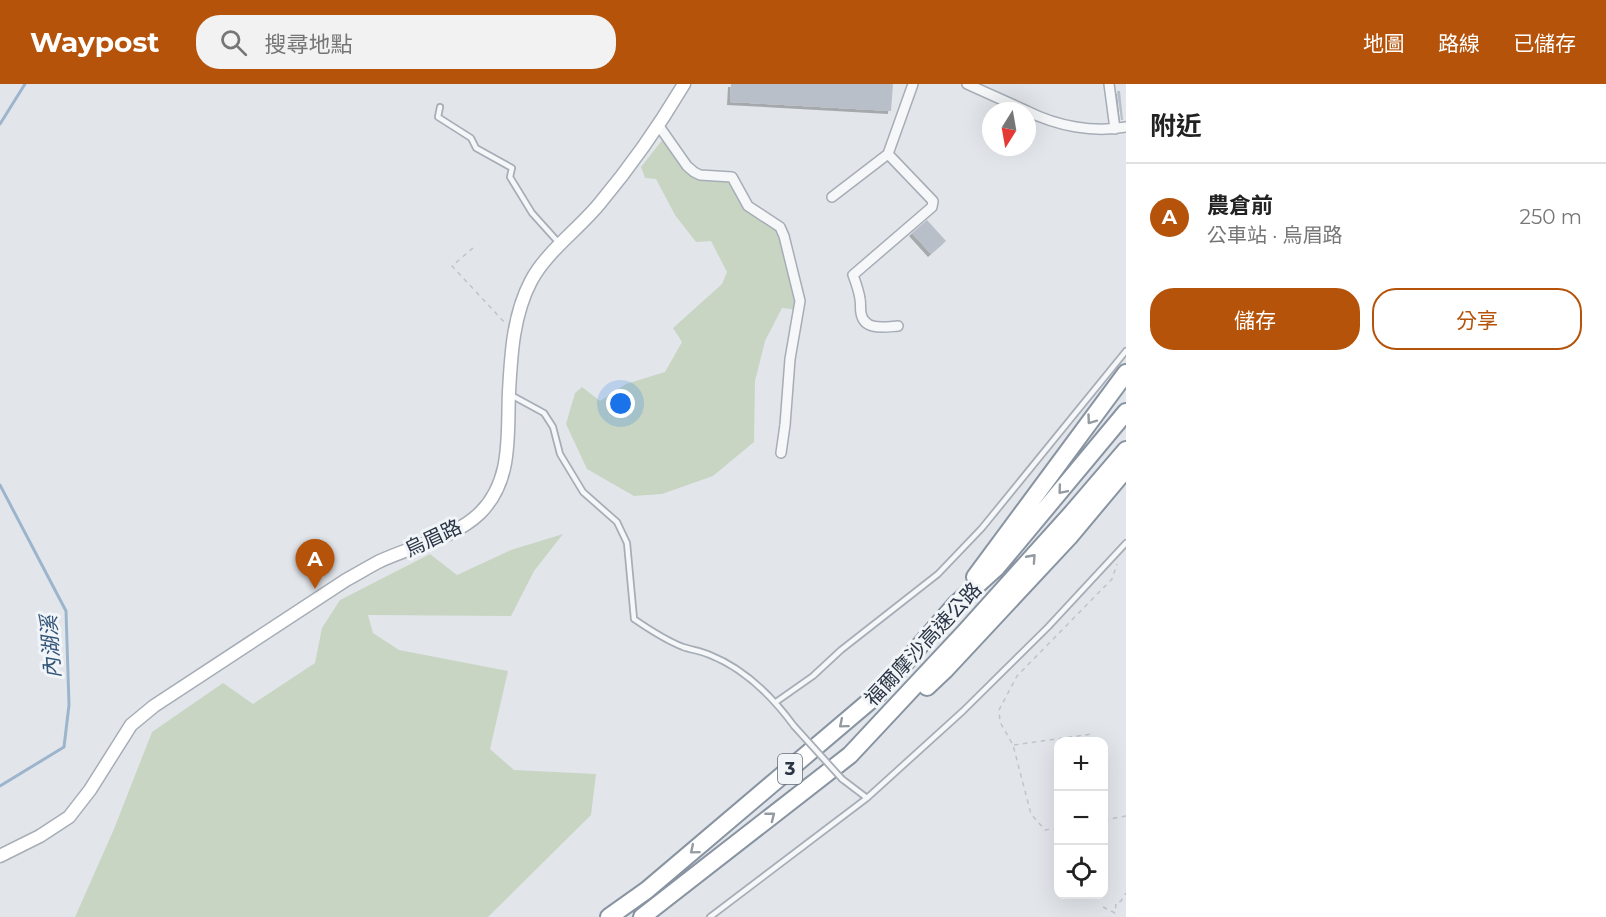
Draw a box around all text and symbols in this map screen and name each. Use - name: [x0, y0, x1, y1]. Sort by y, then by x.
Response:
- search box: [196, 15, 616, 69]
- text: Waypost: [30, 25, 160, 59]
- icon: search: [217, 26, 250, 59]
- text: 搜尋地點: [265, 31, 353, 58]
- text: 地圖: [1363, 31, 1405, 56]
- text: 路線: [1438, 31, 1480, 56]
- text: 已儲存: [1513, 31, 1576, 56]
- north arrow: [982, 102, 1036, 156]
- text: 附近: [1150, 110, 1202, 142]
- text: 農倉前: [1207, 192, 1273, 219]
- text: A: [1162, 205, 1177, 229]
- text: 250 m: [1520, 205, 1582, 229]
- text: 公車站 · 烏眉路: [1207, 223, 1343, 247]
- button: 儲存: [1150, 288, 1360, 350]
- button: 分享: [1372, 288, 1582, 350]
- your location: [606, 389, 635, 418]
- one-way arrow: [1088, 414, 1099, 425]
- one-way arrow: [1058, 483, 1069, 494]
- street label: 烏眉路: [401, 514, 465, 562]
- pin: A: [296, 540, 334, 589]
- one-way arrow: [1025, 554, 1036, 564]
- street label: 福爾摩沙高速公路: [860, 577, 986, 711]
- water label: 內湖溪: [36, 612, 65, 679]
- one-way arrow: [839, 717, 850, 728]
- map controls: [1054, 737, 1108, 899]
- button: +: [1054, 737, 1108, 791]
- road number: 3: [778, 754, 802, 784]
- button: −: [1054, 791, 1108, 845]
- one-way arrow: [764, 813, 775, 824]
- one-way arrow: [690, 843, 701, 854]
- button: locate: [1054, 845, 1108, 899]

